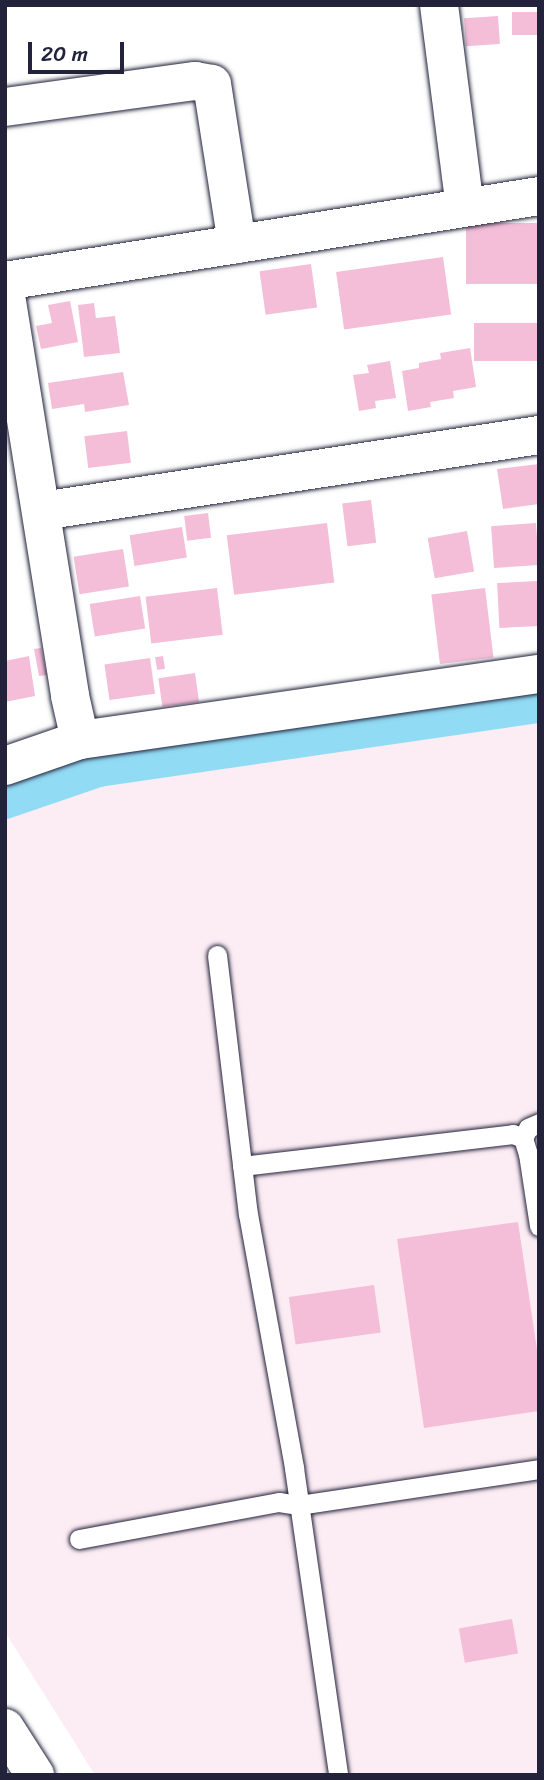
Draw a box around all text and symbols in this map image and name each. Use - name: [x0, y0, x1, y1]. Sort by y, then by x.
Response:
- scale bar: [32, 28, 128, 72]
- text: 20 m: [41, 35, 88, 73]

